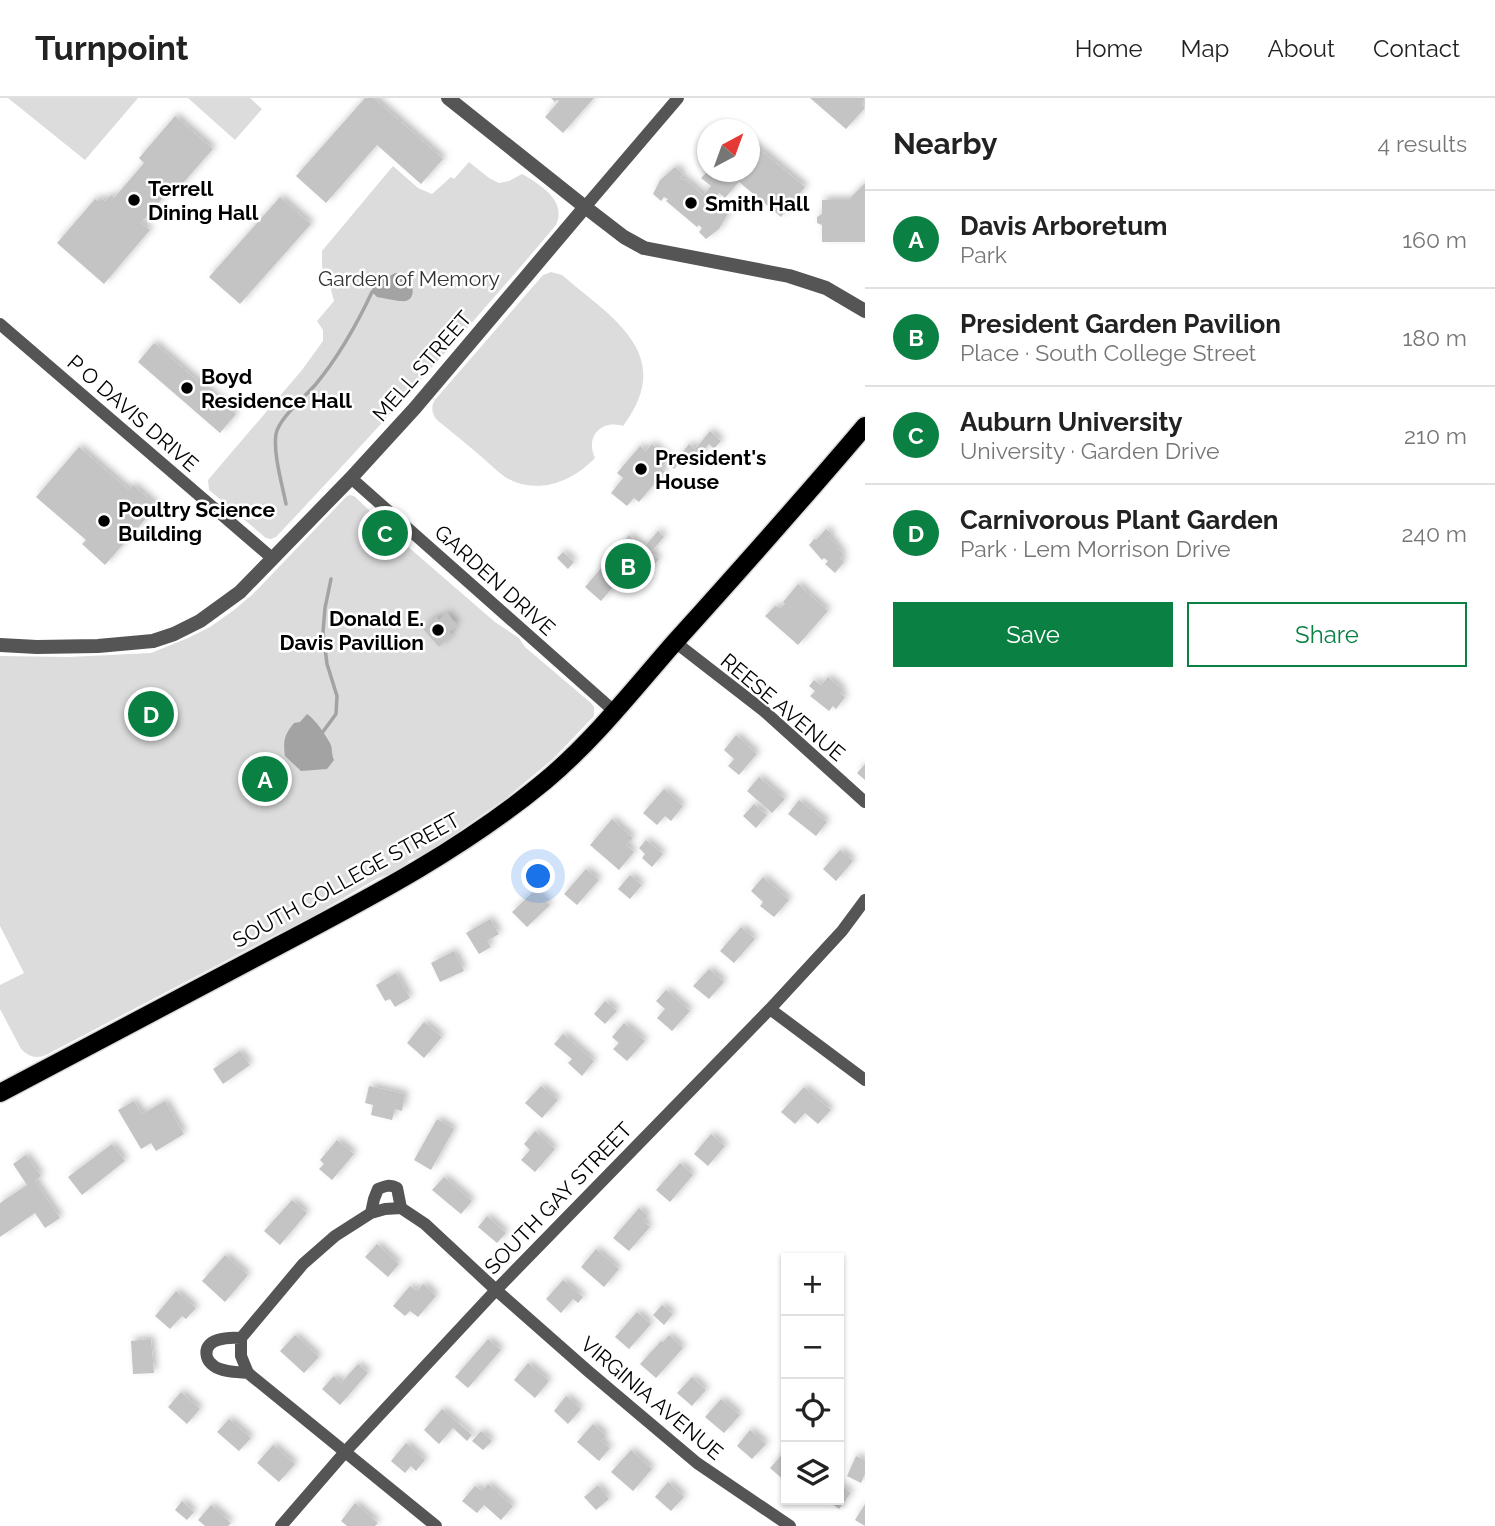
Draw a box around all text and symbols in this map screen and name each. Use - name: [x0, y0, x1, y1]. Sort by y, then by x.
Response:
- text: Turnpoint: [35, 29, 188, 68]
- text: Home: [1075, 34, 1143, 63]
- text: Map: [1181, 34, 1229, 63]
- text: About: [1267, 34, 1335, 63]
- text: Contact: [1373, 34, 1460, 63]
- north arrow: [697, 119, 760, 182]
- text: Nearby: [893, 126, 997, 161]
- text: 4 results: [1378, 130, 1467, 157]
- place label: Terrell Dining Hall: [148, 176, 259, 225]
- place label: Smith Hall: [705, 191, 810, 216]
- marker: Terrell Dining Hall: [126, 192, 142, 208]
- marker: Smith Hall: [683, 195, 699, 211]
- text: Davis Arboretum: [960, 211, 1167, 241]
- text: A: [908, 226, 924, 253]
- text: 160 m: [1402, 226, 1467, 253]
- text: Park: [960, 241, 1007, 268]
- park label: Garden of Memory: [318, 266, 500, 291]
- street label: MELL STREET: [367, 306, 477, 426]
- text: President Garden Pavilion: [960, 309, 1281, 339]
- text: B: [908, 324, 924, 351]
- text: 180 m: [1402, 324, 1467, 351]
- text: Place · South College Street: [960, 339, 1256, 366]
- street label: P O DAVIS DRIVE: [63, 349, 203, 477]
- place label: Boyd Residence Hall: [201, 364, 352, 413]
- marker: Boyd Residence Hall: [179, 380, 195, 396]
- text: Auburn University: [960, 407, 1183, 437]
- text: C: [908, 422, 924, 449]
- text: 210 m: [1404, 422, 1467, 449]
- text: University · Garden Drive: [960, 437, 1220, 464]
- place label: President's House: [655, 445, 766, 494]
- marker: President's House: [633, 461, 649, 477]
- place label: Poultry Science Building: [118, 497, 275, 546]
- text: Carnivorous Plant Garden: [960, 505, 1279, 535]
- pin: C: [362, 507, 408, 559]
- marker: Poultry Science Building: [96, 513, 112, 529]
- street label: GARDEN DRIVE: [430, 519, 560, 641]
- text: D: [908, 520, 924, 547]
- text: 240 m: [1401, 520, 1467, 547]
- text: Park · Lem Morrison Drive: [960, 535, 1230, 562]
- pin: B: [605, 540, 651, 592]
- button: Save: [893, 602, 1173, 667]
- button: Share: [1187, 602, 1467, 667]
- place label: Donald E. Davis Pavillion: [280, 606, 424, 655]
- marker: Donald E. Davis Pavillion: [430, 622, 446, 638]
- street label: REESE AVENUE: [716, 648, 850, 766]
- pin: D: [128, 688, 174, 740]
- pin: A: [242, 753, 288, 805]
- street label: SOUTH COLLEGE STREET: [228, 807, 464, 953]
- your location: [521, 859, 555, 893]
- street label: SOUTH GAY STREET: [479, 1117, 637, 1279]
- map controls: [781, 1253, 844, 1505]
- button: +: [781, 1253, 844, 1316]
- button: −: [781, 1316, 844, 1379]
- street label: VIRGINIA AVENUE: [576, 1331, 728, 1465]
- button: locate: [781, 1379, 844, 1442]
- button: layers: [781, 1442, 844, 1505]

